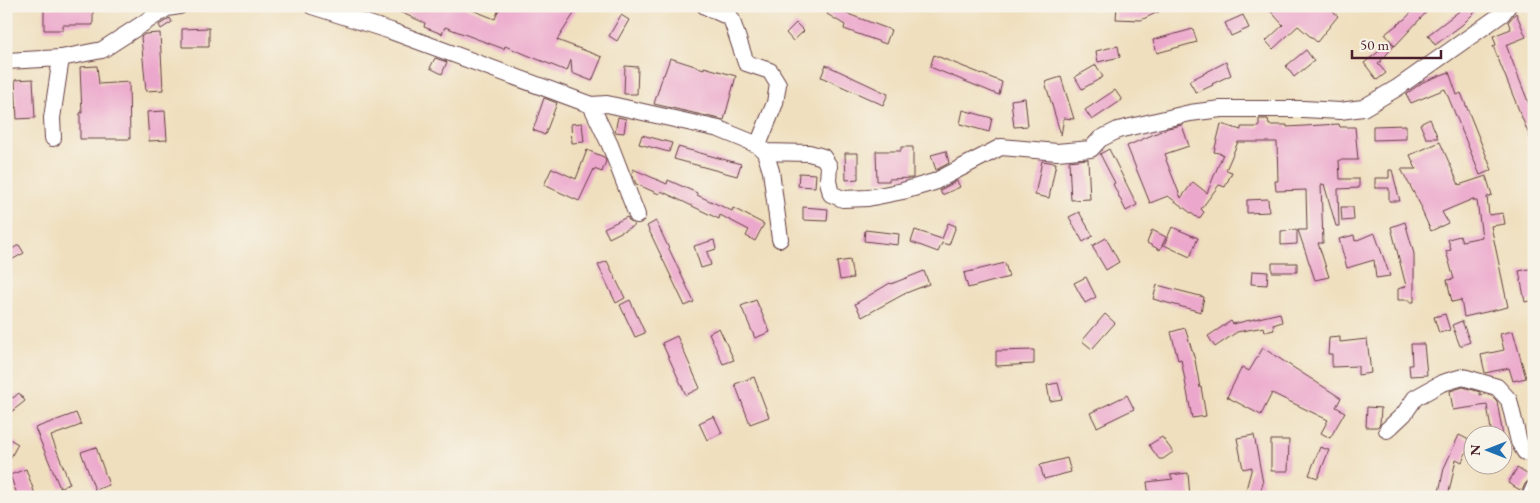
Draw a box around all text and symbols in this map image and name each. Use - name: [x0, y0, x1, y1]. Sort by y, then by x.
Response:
- scale bar: [1352, 28, 1441, 60]
- text: 50 m: [1360, 35, 1389, 54]
- north arrow: [1462, 426, 1512, 476]
- text: N: [1466, 444, 1484, 456]

